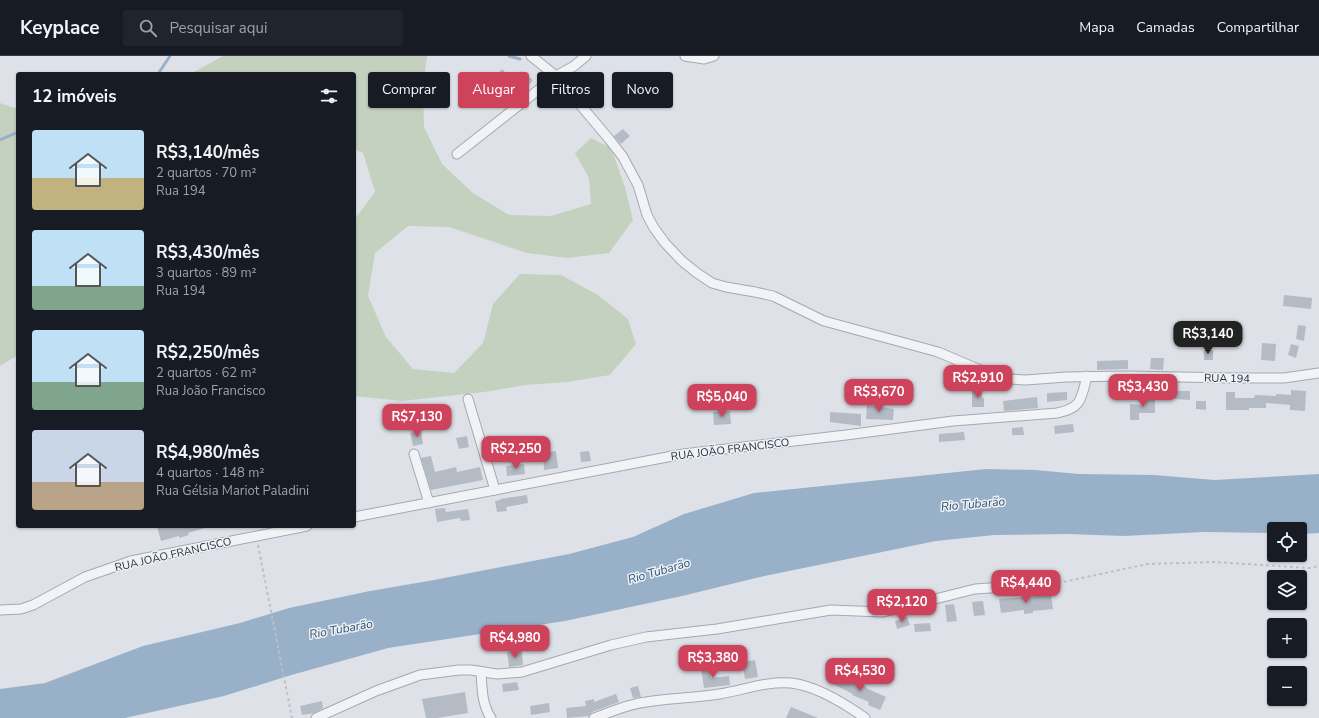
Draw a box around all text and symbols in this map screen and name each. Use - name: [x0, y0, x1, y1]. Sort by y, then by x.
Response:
- search box: [123, 10, 403, 46]
- text: Keyplace: [20, 15, 99, 41]
- icon: search: [137, 17, 159, 39]
- text: Pesquisar aqui: [169, 18, 267, 38]
- text: Mapa: [1079, 18, 1114, 37]
- text: Camadas: [1136, 18, 1195, 37]
- text: Compartilhar: [1217, 18, 1299, 37]
- chip: Comprar: [368, 72, 450, 108]
- chip: Alugar: [458, 72, 529, 108]
- chip: Filtros: [537, 72, 604, 108]
- chip: Novo: [612, 72, 673, 108]
- text: 12 imóveis: [32, 85, 117, 108]
- icon: filters: [318, 85, 340, 107]
- text: R$3,140/mês: [156, 141, 260, 164]
- icon: home: [64, 146, 112, 194]
- text: 2 quartos · 70 m²: [156, 164, 257, 182]
- text: Rua 194: [156, 182, 206, 200]
- text: R$3,430/mês: [156, 241, 260, 264]
- icon: home: [64, 246, 112, 294]
- text: 3 quartos · 89 m²: [156, 264, 257, 282]
- text: Rua 194: [156, 282, 206, 300]
- pin: R$3,140: [1171, 321, 1245, 355]
- text: R$3,140: [1182, 325, 1234, 343]
- text: R$2,250/mês: [156, 341, 260, 364]
- icon: home: [64, 346, 112, 394]
- text: 2 quartos · 62 m²: [156, 364, 257, 382]
- pin: R$2,910: [941, 365, 1015, 399]
- text: R$2,910: [952, 369, 1004, 387]
- street label: RUA 194: [1204, 371, 1250, 386]
- pin: R$3,430: [1106, 374, 1180, 408]
- text: R$3,430: [1117, 378, 1169, 396]
- pin: R$3,670: [842, 379, 916, 413]
- text: Rua João Francisco: [156, 382, 265, 400]
- text: R$3,670: [853, 383, 905, 401]
- pin: R$5,040: [685, 384, 759, 418]
- text: R$5,040: [696, 388, 748, 406]
- pin: R$7,130: [380, 404, 454, 438]
- text: R$7,130: [391, 408, 443, 426]
- street label: RUA JOÃO FRANCISCO: [670, 435, 790, 464]
- pin: R$2,250: [479, 436, 553, 470]
- text: R$2,250: [490, 440, 542, 458]
- text: R$4,980/mês: [156, 441, 260, 464]
- icon: home: [64, 446, 112, 494]
- text: 4 quartos · 148 m²: [156, 464, 264, 482]
- text: Rua Gélsia Mariot Paladini: [156, 482, 309, 500]
- water label: Rio Tubarão: [940, 493, 1006, 515]
- map controls: [1267, 522, 1307, 706]
- button: locate: [1267, 522, 1307, 562]
- street label: RUA JOÃO FRANCISCO: [113, 534, 233, 575]
- water label: Rio Tubarão: [626, 554, 692, 588]
- pin: R$4,440: [989, 570, 1063, 604]
- button: layers: [1267, 570, 1307, 610]
- text: R$4,440: [1000, 574, 1052, 592]
- pin: R$2,120: [865, 589, 939, 623]
- text: R$2,120: [876, 593, 928, 611]
- water label: Rio Tubarão: [308, 615, 374, 642]
- button: +: [1267, 618, 1307, 658]
- pin: R$4,980: [478, 625, 552, 659]
- text: R$4,980: [489, 629, 541, 647]
- pin: R$3,380: [676, 645, 750, 679]
- text: R$3,380: [687, 649, 739, 667]
- pin: R$4,530: [823, 658, 897, 692]
- text: R$4,530: [834, 662, 886, 680]
- button: −: [1267, 666, 1307, 706]

